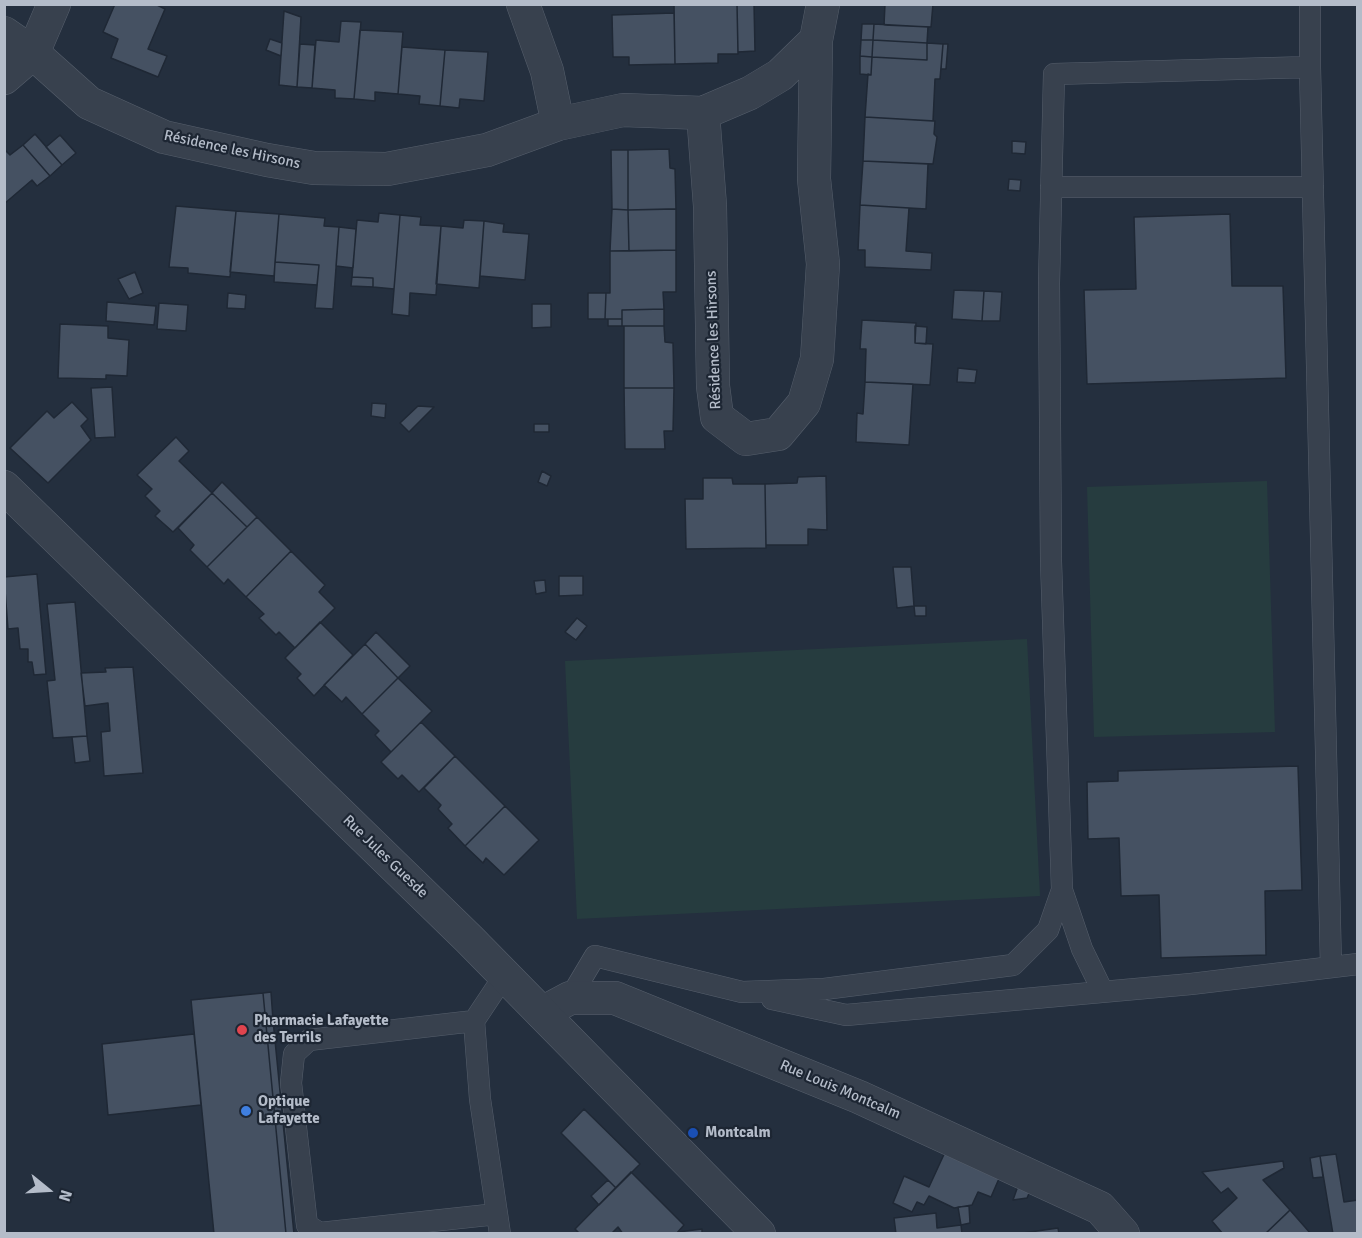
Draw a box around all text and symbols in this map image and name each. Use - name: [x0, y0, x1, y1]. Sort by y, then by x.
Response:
- street label: Résidence les Hirsons: [162, 127, 302, 173]
- street label: Résidence les Hirsons: [703, 270, 725, 410]
- street label: Rue Jules Guesde: [339, 812, 431, 902]
- place label: Pharmacie Lafayette des Terrils: [254, 1012, 389, 1047]
- marker: Pharmacie Lafayette des Terrils: [235, 1023, 249, 1037]
- street label: Rue Louis Montcalm: [777, 1056, 903, 1124]
- place label: Optique Lafayette: [258, 1093, 320, 1128]
- marker: Optique Lafayette: [239, 1104, 253, 1118]
- place label: Montcalm: [705, 1124, 771, 1142]
- marker: Montcalm: [686, 1126, 700, 1140]
- north arrow: [18, 1160, 78, 1220]
- text: N: [54, 1187, 76, 1204]

